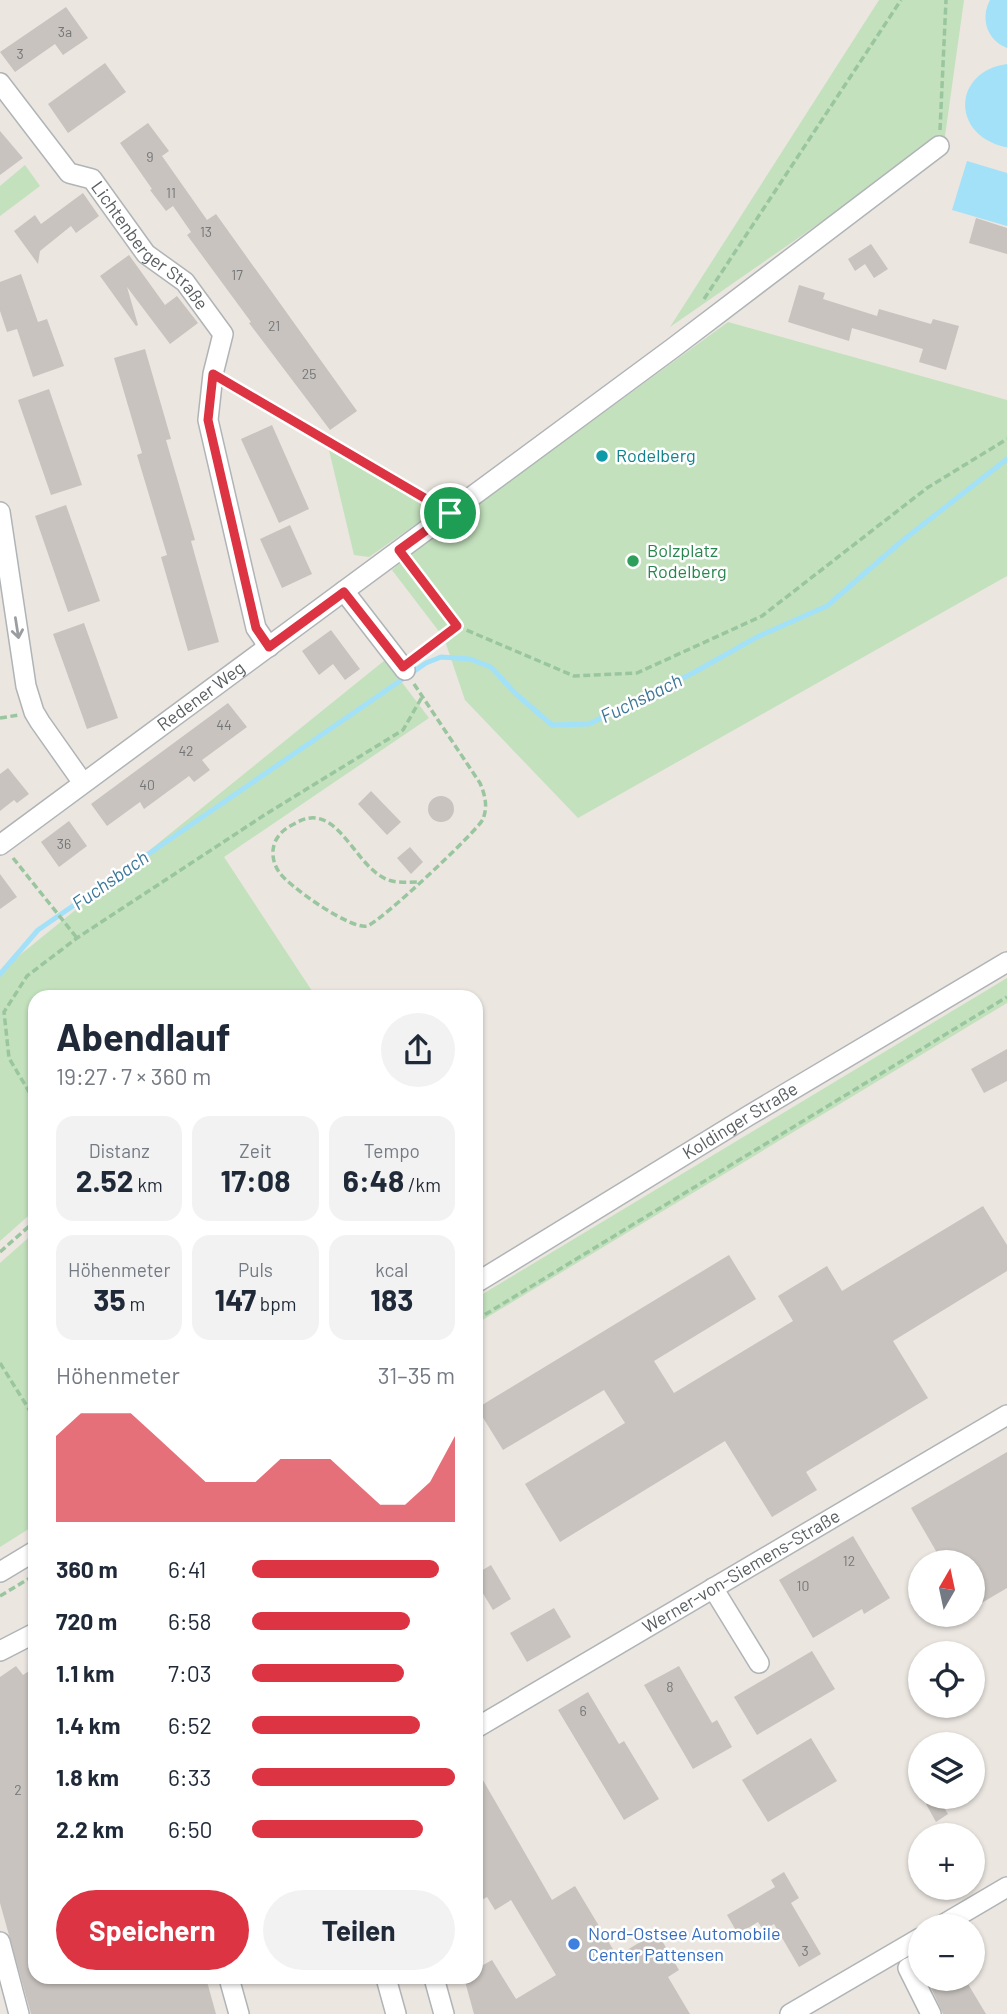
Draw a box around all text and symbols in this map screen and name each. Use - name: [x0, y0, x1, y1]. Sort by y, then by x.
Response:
- house number: 3a: [58, 23, 72, 40]
- house number: 3: [16, 45, 24, 62]
- house number: 9: [146, 148, 154, 165]
- street label: Lichtenberger Straße: [87, 176, 214, 314]
- house number: 11: [166, 184, 176, 201]
- house number: 13: [200, 223, 212, 240]
- house number: 17: [231, 266, 243, 283]
- house number: 21: [268, 317, 280, 334]
- house number: 25: [302, 365, 316, 382]
- place label: Rodelberg: [616, 444, 696, 466]
- marker: Rodelberg: [594, 448, 610, 464]
- pin: [420, 483, 480, 543]
- icon: arrive: [431, 494, 469, 532]
- place label: Bolzplatz Rodelberg: [647, 539, 727, 582]
- marker: Bolzplatz Rodelberg: [625, 553, 641, 569]
- one-way arrow: [11, 616, 24, 639]
- street label: Redener Weg: [152, 656, 249, 735]
- water label: Fuchsbach: [596, 668, 685, 727]
- house number: 44: [216, 716, 232, 733]
- house number: 42: [178, 742, 194, 759]
- house number: 40: [139, 776, 155, 793]
- house number: 36: [57, 835, 71, 852]
- water label: Fuchsbach: [67, 845, 152, 914]
- text: Abendlauf: [56, 1013, 231, 1059]
- button: share: [381, 1013, 455, 1087]
- text: 19:27 · 7 × 360 m: [56, 1062, 211, 1090]
- street label: Koldinger Straße: [678, 1077, 801, 1164]
- text: Distanz: [89, 1139, 150, 1162]
- text: Zeit: [239, 1139, 272, 1162]
- text: Tempo: [364, 1139, 420, 1162]
- text: 2.52: [76, 1162, 134, 1198]
- text: 17:08: [221, 1162, 290, 1198]
- text: 6:48: [343, 1162, 404, 1198]
- text: km: [134, 1173, 163, 1196]
- text: /km: [404, 1173, 441, 1196]
- text: Höhenmeter: [68, 1258, 170, 1281]
- text: Puls: [238, 1258, 273, 1281]
- text: kcal: [375, 1258, 408, 1281]
- text: 35: [93, 1281, 126, 1317]
- text: 147: [215, 1281, 256, 1317]
- text: 183: [370, 1281, 413, 1317]
- text: m: [126, 1292, 145, 1315]
- text: bpm: [256, 1292, 296, 1315]
- text: Höhenmeter: [56, 1361, 180, 1389]
- text: 31–35 m: [378, 1361, 455, 1389]
- street label: Werner-von-Siemens-Straße: [638, 1504, 843, 1637]
- north arrow: [908, 1550, 985, 1628]
- map controls: [908, 1550, 985, 1991]
- house number: 12: [843, 1552, 855, 1569]
- text: 360 m: [56, 1555, 118, 1583]
- text: 6:41: [168, 1555, 206, 1583]
- house number: 10: [797, 1577, 809, 1594]
- text: 720 m: [56, 1607, 117, 1635]
- text: 6:58: [168, 1607, 211, 1635]
- button: locate: [908, 1641, 985, 1718]
- text: 1.1 km: [56, 1659, 115, 1687]
- text: 7:03: [168, 1659, 212, 1687]
- house number: 8: [666, 1678, 674, 1695]
- house number: 6: [579, 1702, 587, 1719]
- text: 1.4 km: [56, 1711, 120, 1739]
- text: 6:52: [168, 1711, 212, 1739]
- button: layers: [908, 1732, 985, 1809]
- text: 1.8 km: [56, 1763, 119, 1791]
- text: 6:33: [168, 1763, 211, 1791]
- house number: 2: [14, 1781, 22, 1798]
- text: 2.2 km: [56, 1815, 124, 1843]
- text: 6:50: [168, 1815, 212, 1843]
- button: +: [908, 1823, 985, 1900]
- button: Speichern: [56, 1890, 249, 1970]
- button: Teilen: [263, 1890, 455, 1970]
- button: −: [908, 1914, 985, 1991]
- place label: Nord-Ostsee Automobile Center Pattensen: [588, 1922, 781, 1965]
- marker: Nord-Ostsee Automobile Center Pattensen: [566, 1936, 582, 1952]
- house number: 3: [801, 1942, 809, 1959]

